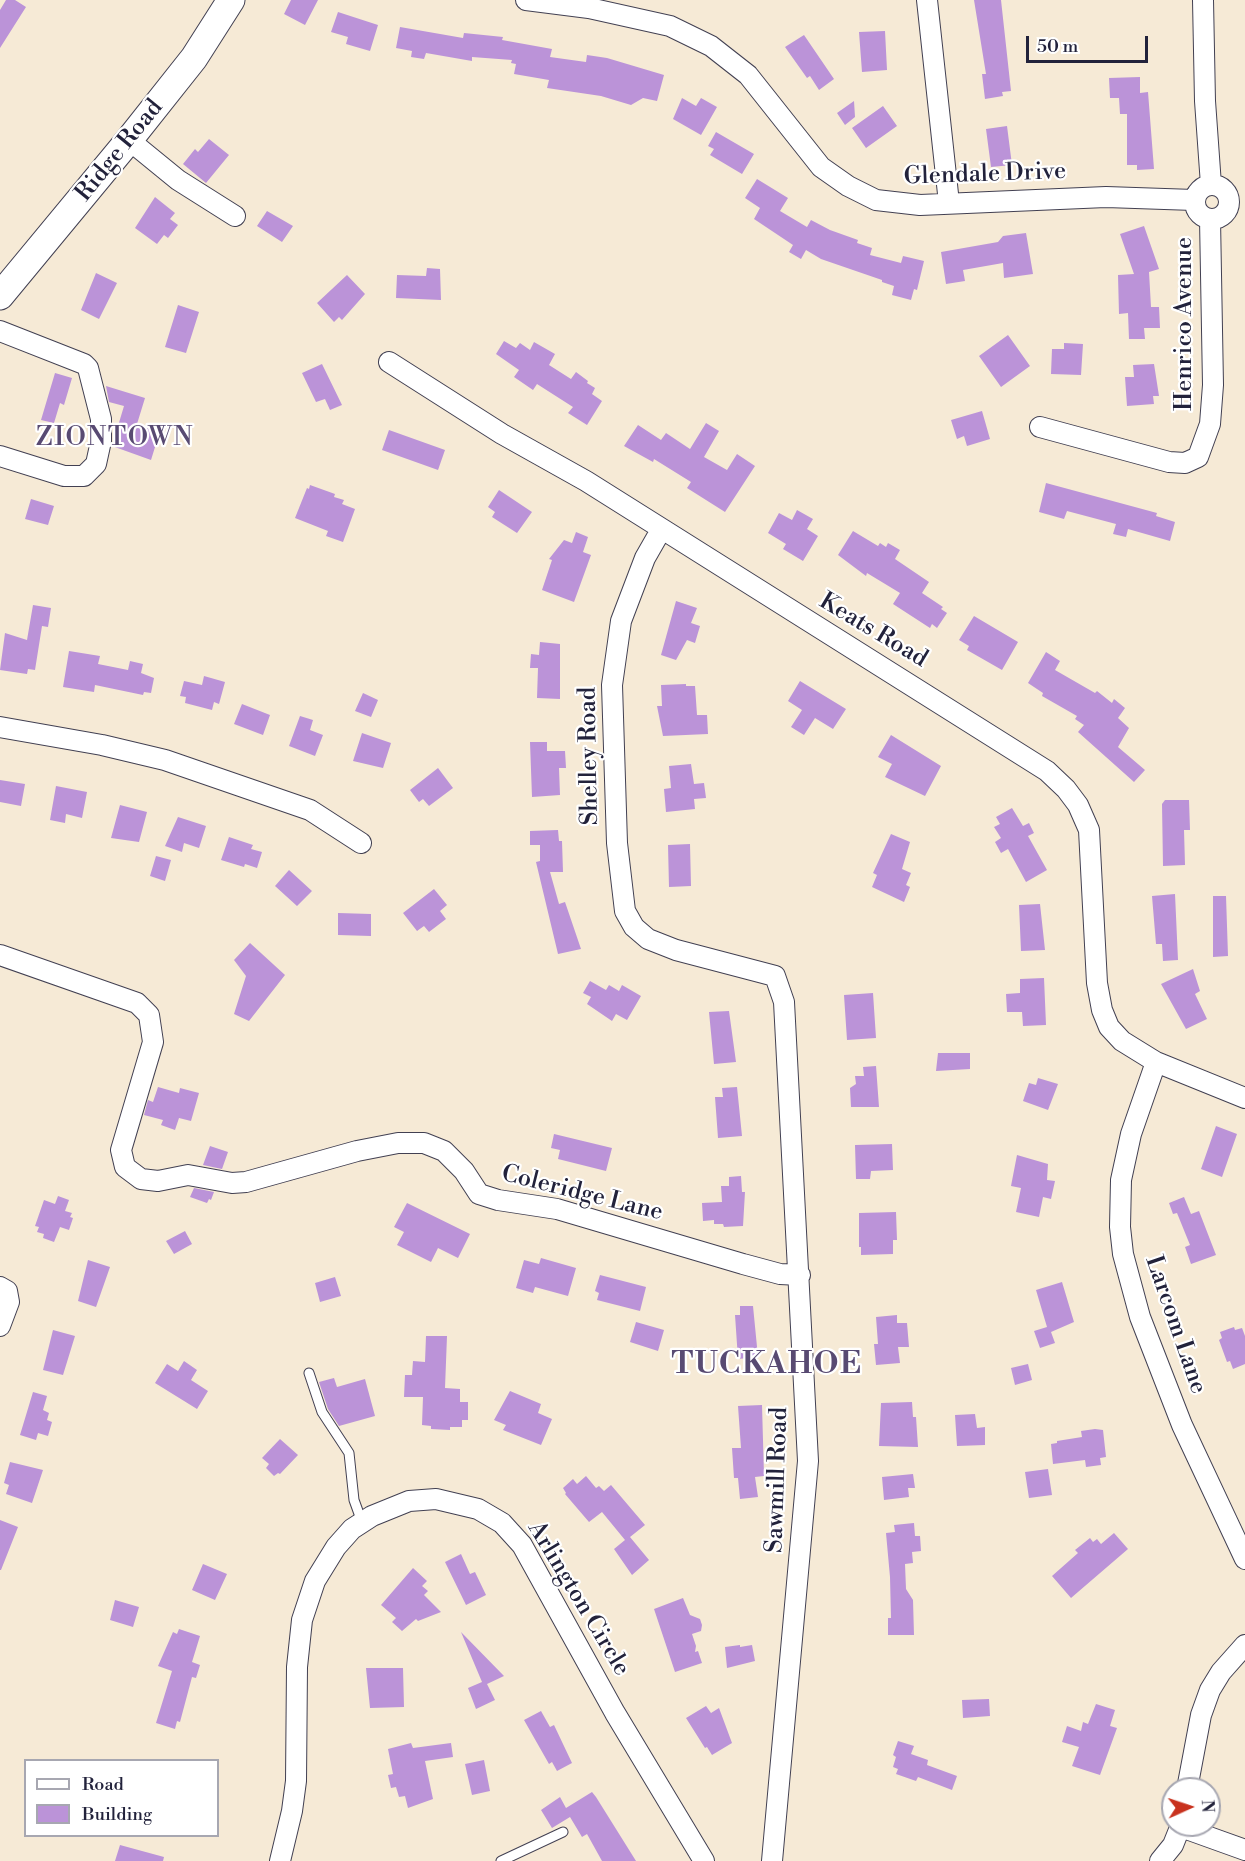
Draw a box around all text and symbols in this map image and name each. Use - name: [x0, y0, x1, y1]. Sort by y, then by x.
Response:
- scale bar: [1029, 24, 1150, 62]
- text: 50 m: [1037, 35, 1078, 58]
- street label: Ridge Road: [70, 94, 170, 208]
- street label: Glendale Drive: [903, 158, 1067, 192]
- street label: Henrico Avenue: [1171, 237, 1199, 411]
- district label: ZIONTOWN: [36, 423, 194, 455]
- street label: Keats Road: [814, 587, 932, 675]
- street label: Shelley Road: [574, 686, 606, 826]
- street label: Coleridge Lane: [498, 1160, 666, 1228]
- street label: Larcom Lane: [1138, 1252, 1212, 1398]
- district label: TUCKAHOE: [672, 1348, 862, 1384]
- street label: Sawmill Road: [761, 1407, 795, 1553]
- street label: Arlington Circle: [521, 1517, 635, 1681]
- legend: [24, 1759, 219, 1837]
- text: Road: [82, 1773, 124, 1796]
- north arrow: [1161, 1777, 1221, 1837]
- text: N: [1197, 1799, 1217, 1813]
- text: Building: [82, 1803, 152, 1826]

